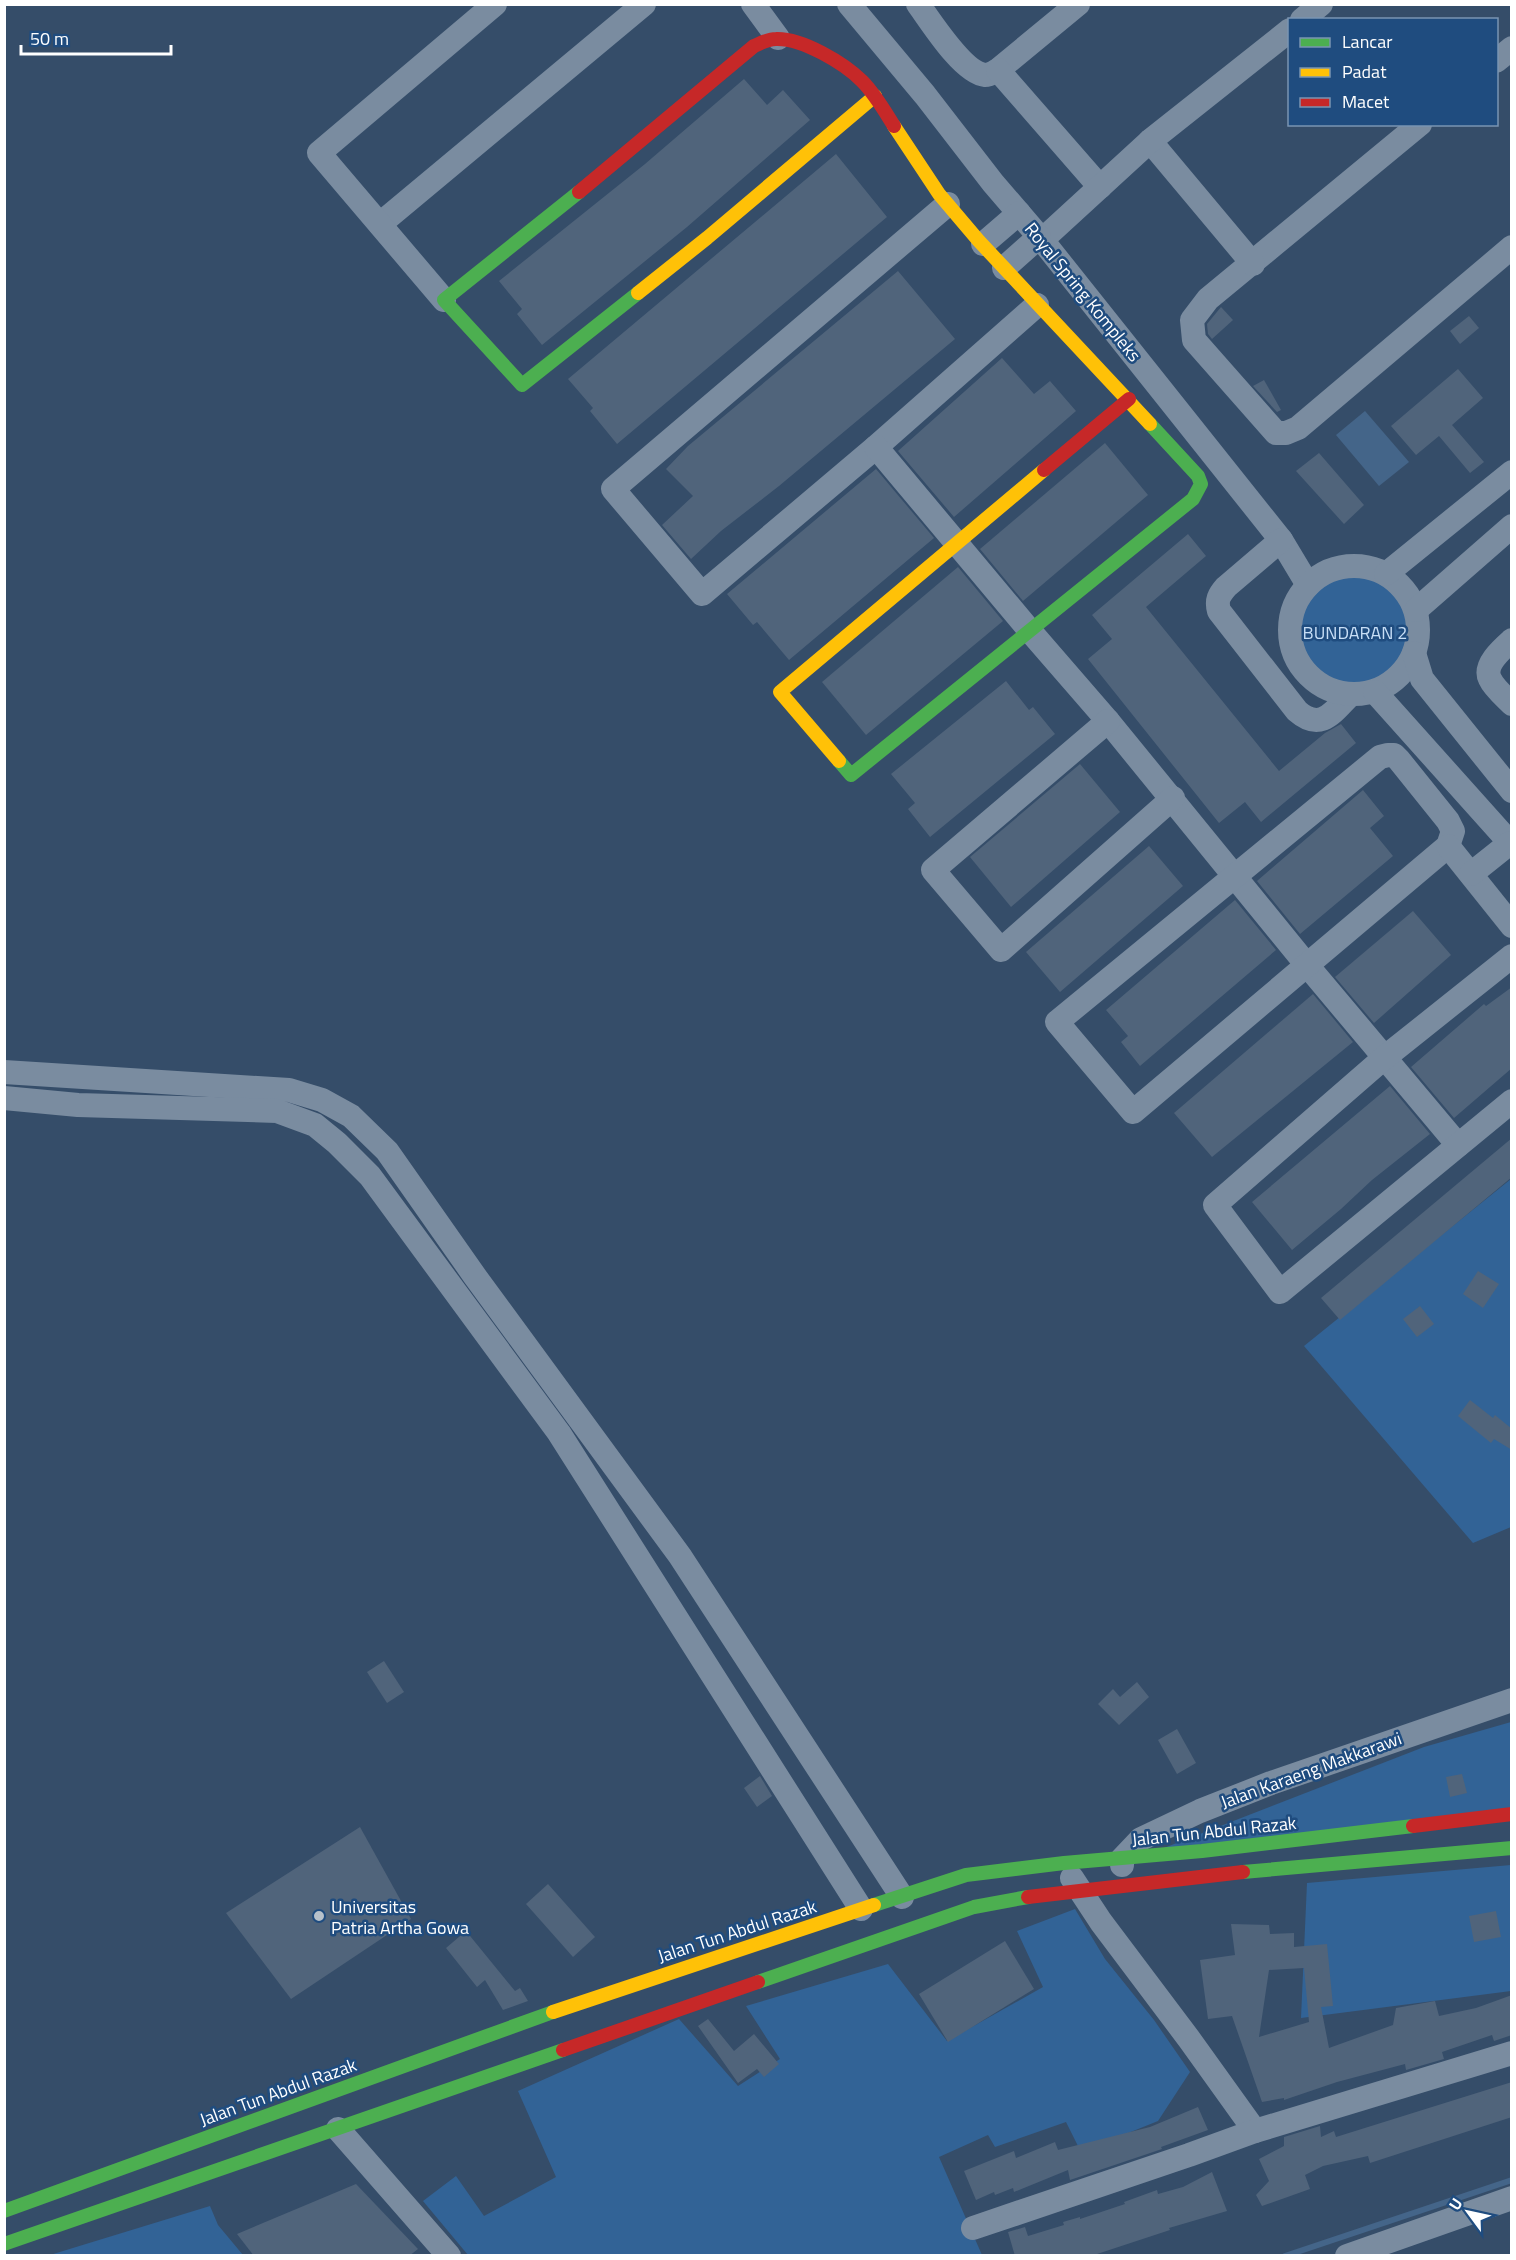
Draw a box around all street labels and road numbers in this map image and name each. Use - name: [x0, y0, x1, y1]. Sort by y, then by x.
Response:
- street label: Royal Spring Kompleks: [1018, 216, 1148, 368]
- street label: Jalan Karaeng Makkarawi: [1217, 1725, 1405, 1815]
- street label: Jalan Tun Abdul Razak: [1130, 1809, 1298, 1853]
- street label: Jalan Tun Abdul Razak: [654, 1892, 820, 1969]
- street label: Jalan Tun Abdul Razak: [196, 2051, 361, 2133]

